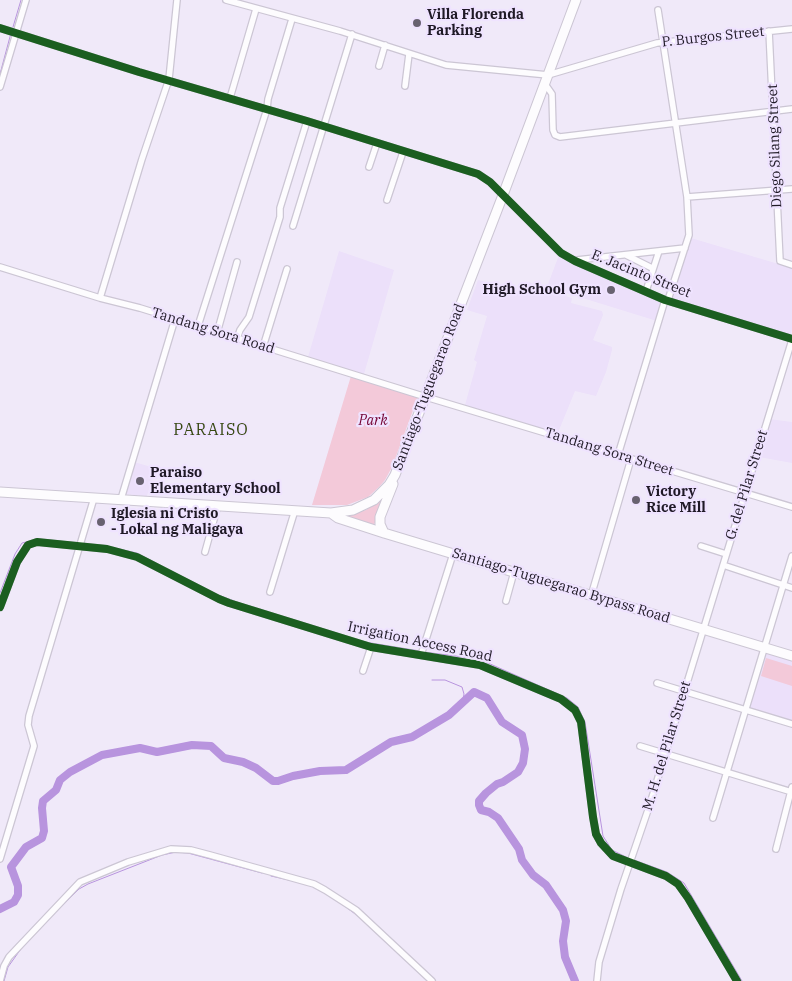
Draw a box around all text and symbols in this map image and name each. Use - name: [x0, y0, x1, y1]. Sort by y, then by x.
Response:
- place label: Villa Florenda Parking: [427, 7, 524, 40]
- marker: Villa Florenda Parking: [411, 17, 423, 29]
- street label: P. Burgos Street: [661, 23, 765, 51]
- street label: Diego Silang Street: [764, 84, 786, 208]
- street label: E. Jacinto Street: [589, 246, 693, 302]
- place label: High School Gym: [482, 282, 601, 298]
- marker: High School Gym: [605, 284, 617, 296]
- street label: Santiago-Tuguegarao Road: [389, 301, 469, 473]
- street label: Tandang Sora Road: [149, 304, 277, 358]
- park label: Park: [358, 413, 388, 429]
- district label: PARAISO: [172, 420, 250, 440]
- street label: Tandang Sora Street: [543, 424, 675, 480]
- street label: G. del Pilar Street: [722, 428, 772, 542]
- place label: Paraiso Elementary School: [150, 465, 281, 498]
- marker: Paraiso Elementary School: [134, 475, 146, 487]
- place label: Victory Rice Mill: [646, 484, 706, 516]
- marker: Victory Rice Mill: [630, 494, 642, 506]
- place label: Iglesia ni Cristo - Lokal ng Maligaya: [111, 506, 243, 538]
- marker: Iglesia ni Cristo - Lokal ng Maligaya: [95, 516, 107, 528]
- street label: Santiago-Tuguegarao Bypass Road: [450, 545, 672, 627]
- street label: Irrigation Access Road: [346, 618, 494, 666]
- street label: M. H. del Pilar Street: [639, 679, 695, 813]

